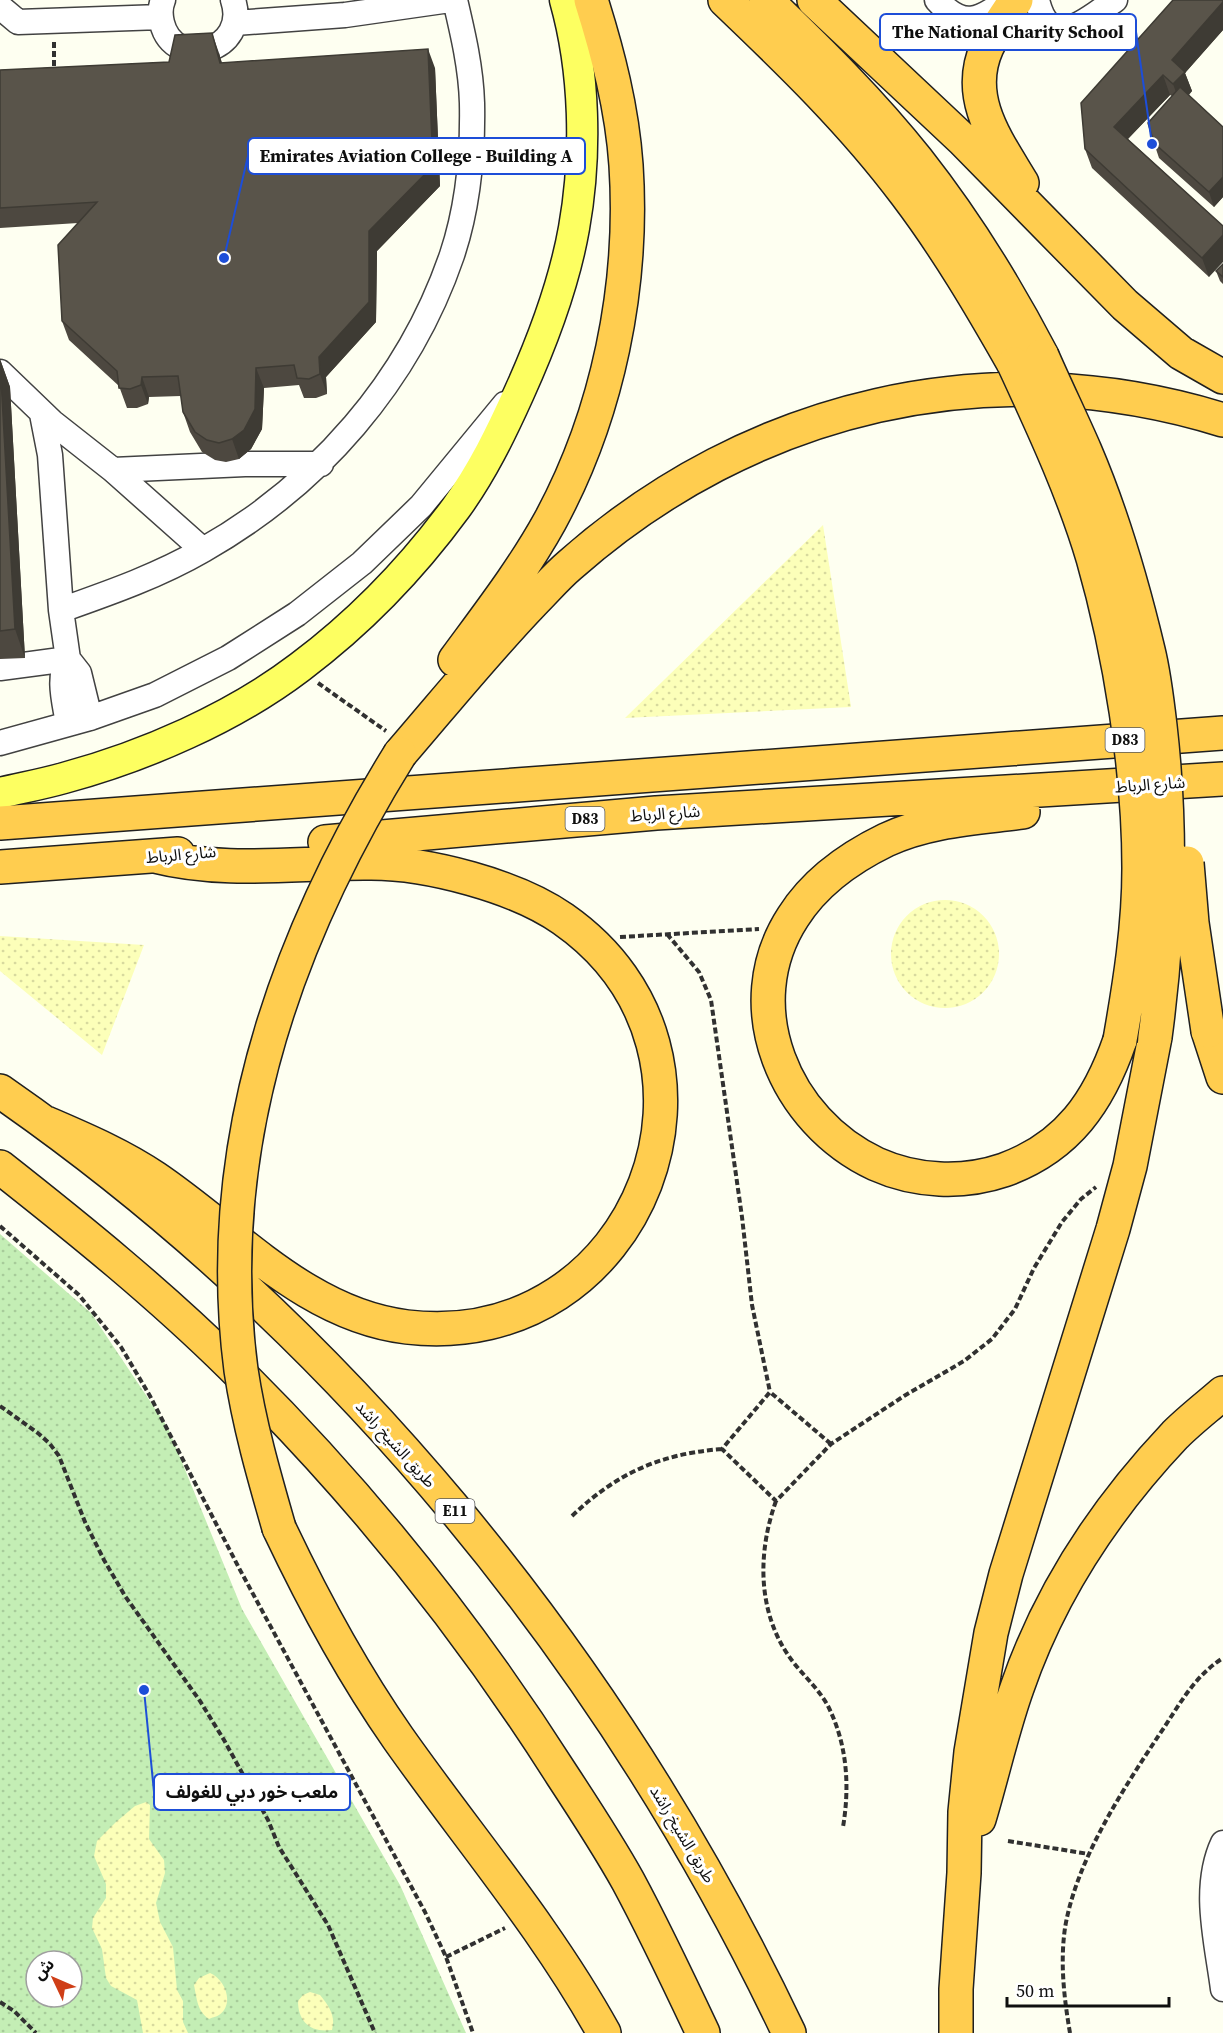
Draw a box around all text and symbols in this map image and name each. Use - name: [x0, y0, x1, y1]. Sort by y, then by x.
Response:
- callout: The National Charity School: [880, 14, 1136, 50]
- text: The National Charity School: [892, 19, 1124, 44]
- callout: Emirates Aviation College - Building A: [248, 138, 585, 174]
- text: Emirates Aviation College - Building A: [259, 143, 573, 168]
- road number: D83: [1106, 728, 1144, 752]
- street label: شارع الرباط: [1114, 771, 1186, 799]
- street label: شارع الرباط: [629, 800, 701, 828]
- road number: D83: [566, 807, 604, 831]
- street label: شارع الرباط: [145, 840, 217, 870]
- street label: طريق الشيخ راشد: [349, 1396, 441, 1494]
- road number: E11: [436, 1499, 474, 1523]
- callout: ملعب خور دبي للغولف: [154, 1774, 350, 1810]
- text: ملعب خور دبي للغولف: [166, 1779, 338, 1806]
- street label: طريق الشيخ راشد: [643, 1781, 721, 1888]
- north arrow: [24, 1949, 84, 2009]
- text: ش: [28, 1953, 59, 1984]
- scale bar: [1007, 1970, 1169, 2008]
- text: 50 m: [1016, 1978, 1054, 2003]

